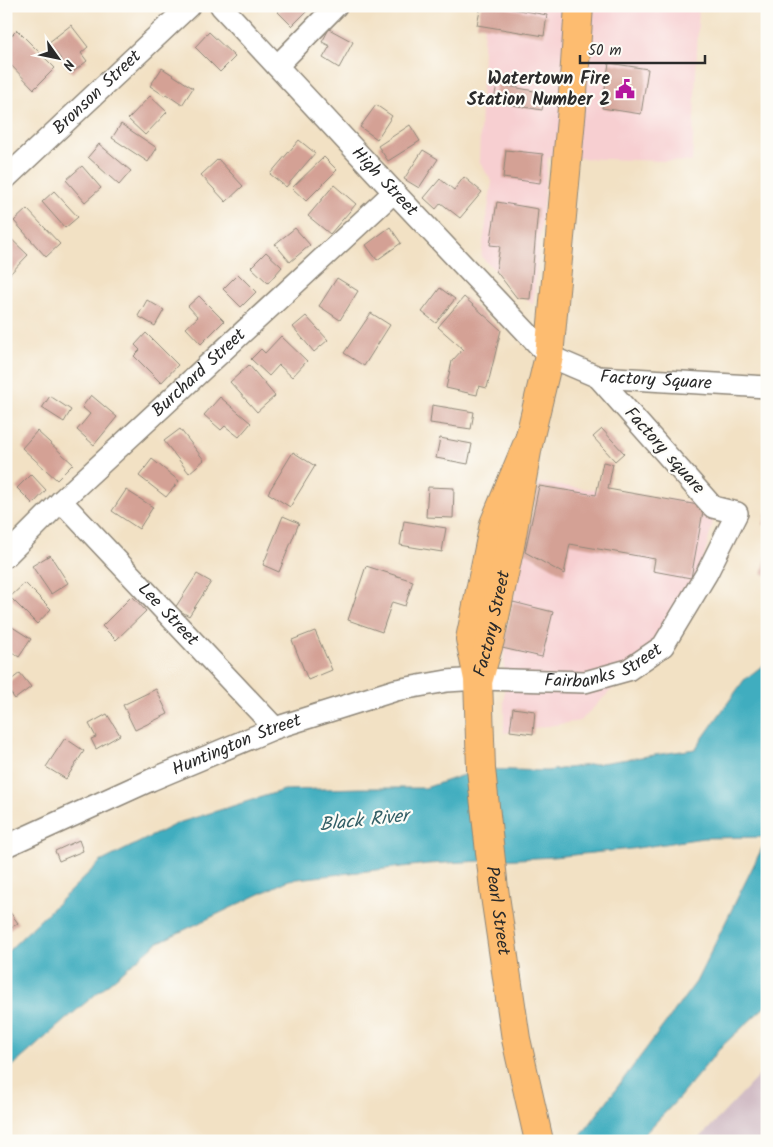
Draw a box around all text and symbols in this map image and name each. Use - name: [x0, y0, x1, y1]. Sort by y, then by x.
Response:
- north arrow: [32, 32, 82, 82]
- scale bar: [580, 32, 706, 64]
- text: 50 m: [588, 39, 622, 63]
- street label: Bronson Street: [46, 42, 149, 142]
- text: N: [56, 55, 80, 74]
- place label: Watertown Fire Station Number 2: [467, 65, 610, 115]
- public building icon: Watertown Fire Station Number 2: [614, 78, 636, 100]
- street label: High Street: [344, 140, 426, 224]
- street label: Burchard Street: [145, 321, 254, 424]
- street label: Factory Square: [599, 363, 713, 398]
- street label: Factory square: [616, 400, 712, 502]
- street label: Factory Street: [466, 567, 519, 680]
- street label: Lee Street: [130, 576, 206, 654]
- street label: Fairbanks Street: [544, 635, 669, 697]
- street label: Huntington Street: [168, 706, 306, 784]
- water label: Black River: [318, 801, 414, 841]
- street label: Pearl Street: [477, 865, 518, 958]

